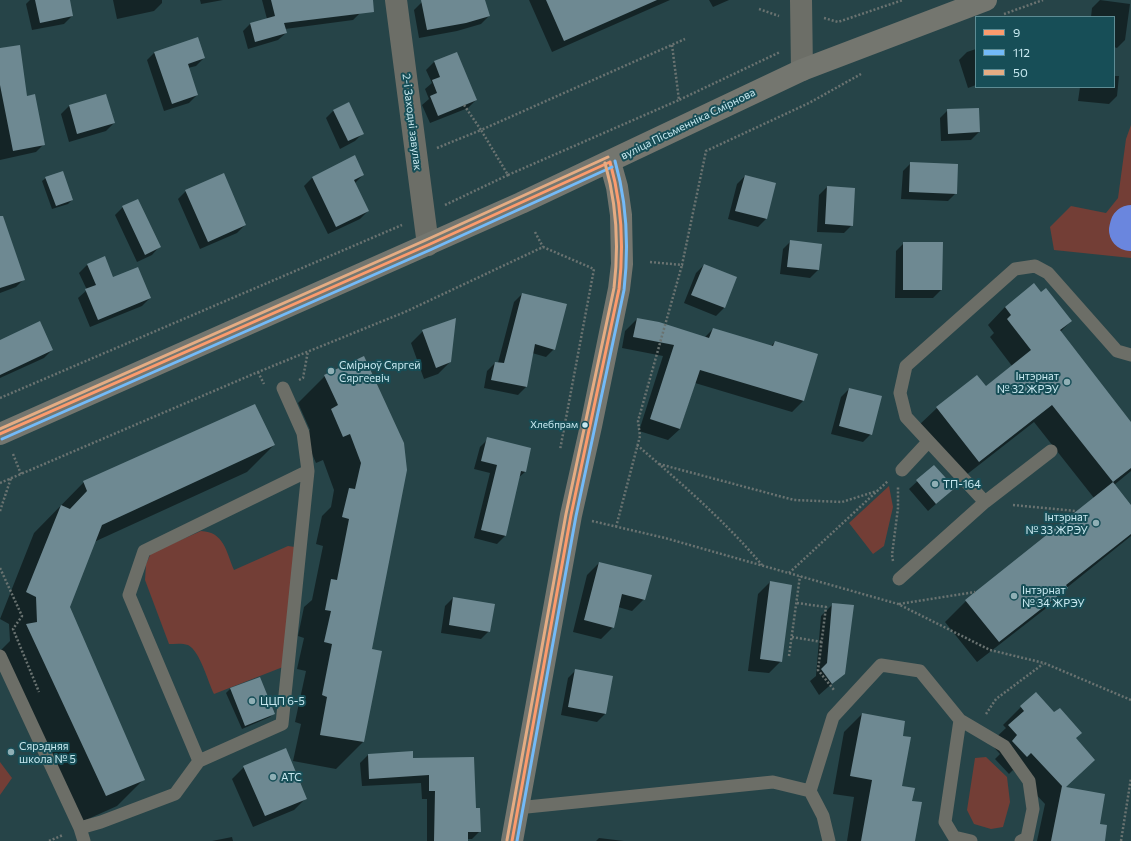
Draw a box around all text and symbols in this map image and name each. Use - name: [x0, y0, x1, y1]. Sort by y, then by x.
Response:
- legend: [975, 16, 1115, 88]
- text: 9: [1013, 25, 1020, 39]
- text: 112: [1013, 45, 1030, 59]
- text: 50: [1013, 65, 1028, 79]
- street label: 2-і Заходні завулак: [400, 73, 424, 171]
- street label: вуліца Пісьменніка Смірнова: [618, 86, 758, 162]
- place label: Смірноў Сяргей Сяргеевіч: [339, 358, 421, 384]
- marker: Смірноў Сяргей Сяргеевіч: [326, 366, 336, 376]
- place label: Інтэрнат № 32 ЖРЭУ: [997, 369, 1059, 395]
- marker: Інтэрнат № 32 ЖРЭУ: [1062, 377, 1072, 387]
- place label: Хлебпрам: [530, 419, 578, 431]
- marker: Хлебпрам: [580, 420, 590, 430]
- place label: ТП-164: [943, 477, 981, 491]
- marker: ТП-164: [930, 479, 940, 489]
- place label: Інтэрнат № 33 ЖРЭУ: [1026, 510, 1088, 536]
- marker: Інтэрнат № 33 ЖРЭУ: [1091, 518, 1101, 528]
- place label: Інтэрнат № 34 ЖРЭУ: [1022, 583, 1085, 609]
- marker: Інтэрнат № 34 ЖРЭУ: [1009, 591, 1019, 601]
- place label: ЦЦП 6-5: [260, 694, 305, 708]
- marker: ЦЦП 6-5: [247, 696, 257, 706]
- place label: Сярэдняя школа № 5: [19, 739, 76, 765]
- marker: Сярэдняя школа № 5: [6, 747, 16, 757]
- place label: АТС: [281, 770, 302, 784]
- marker: АТС: [268, 772, 278, 782]

